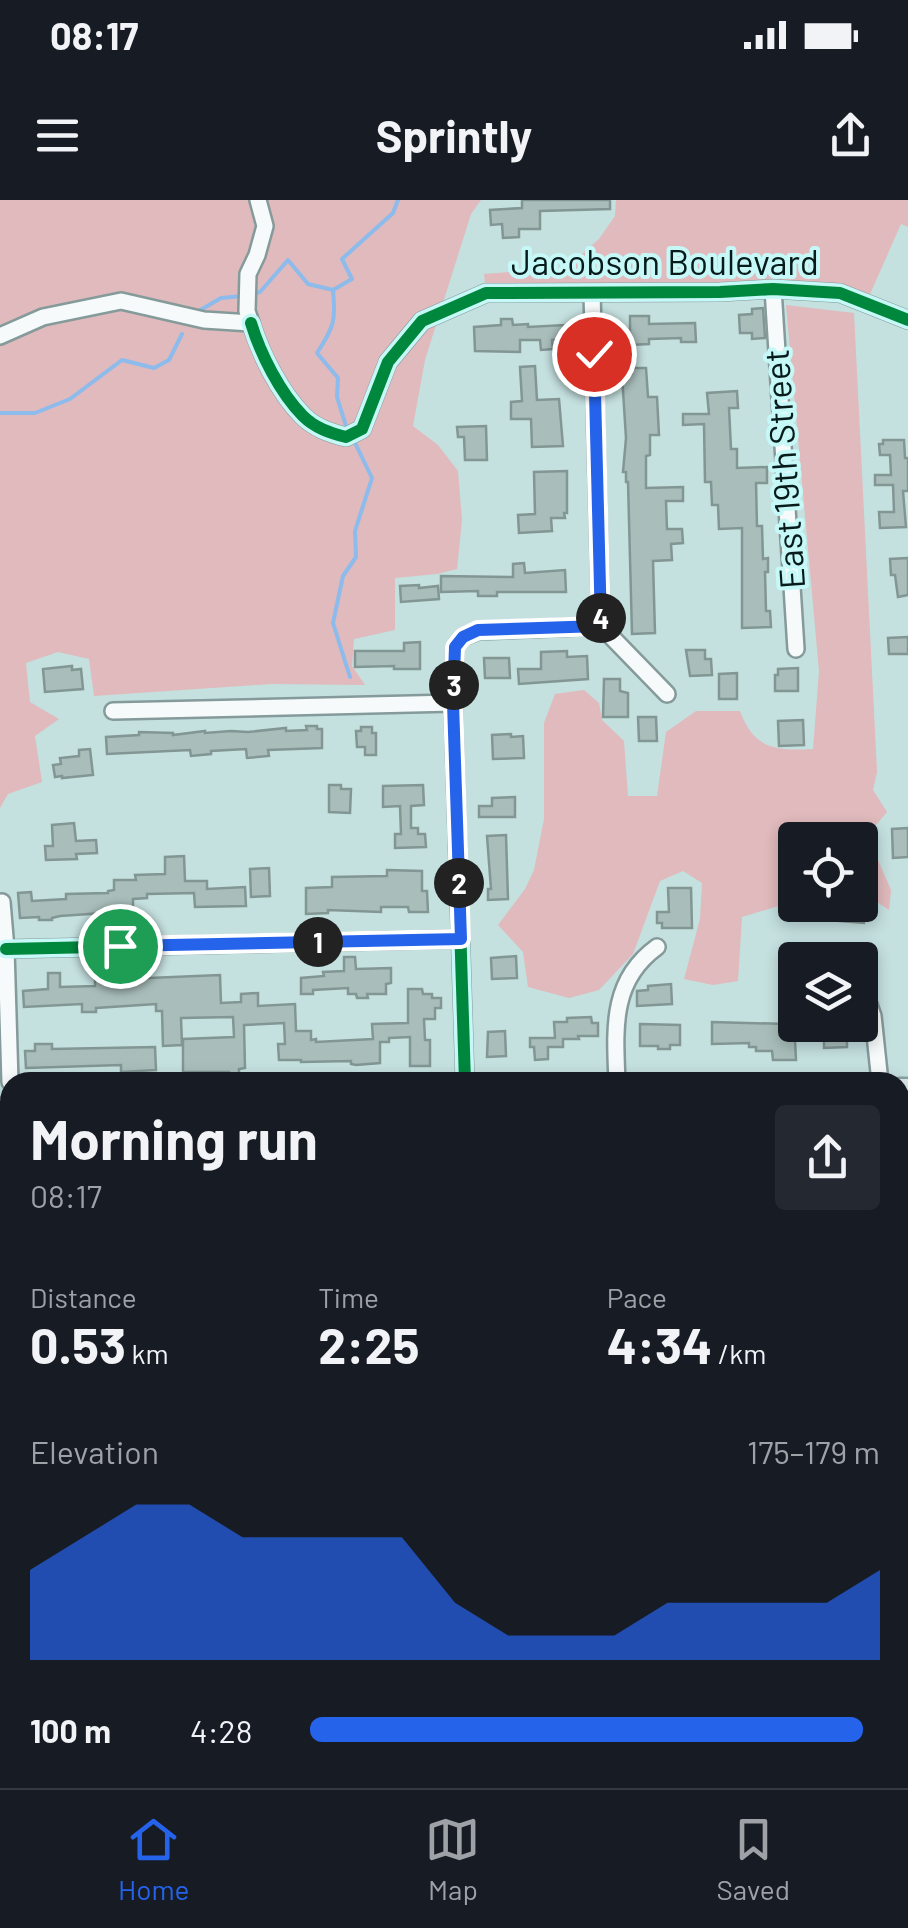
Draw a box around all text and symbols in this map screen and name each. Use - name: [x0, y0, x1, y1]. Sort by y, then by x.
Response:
- text: 08:17: [50, 12, 138, 58]
- icon: menu: [30, 108, 85, 163]
- text: Sprintly: [376, 108, 532, 162]
- icon: share: [823, 108, 878, 163]
- street label: Jacobson Boulevard: [511, 240, 819, 282]
- pin: [552, 312, 637, 397]
- icon: check: [567, 327, 622, 382]
- street label: East 19th Street: [754, 348, 812, 590]
- pin: 4: [576, 593, 626, 643]
- text: 4: [593, 601, 609, 635]
- pin: 3: [429, 660, 479, 710]
- text: 3: [446, 668, 462, 702]
- map controls: [778, 822, 878, 1042]
- button: locate: [778, 822, 878, 922]
- pin: 2: [434, 858, 484, 908]
- text: 2: [451, 866, 467, 900]
- pin: [78, 904, 163, 989]
- pin: 1: [293, 917, 343, 967]
- icon: arrive: [93, 919, 148, 974]
- text: 1: [313, 925, 323, 959]
- button: layers: [778, 942, 878, 1042]
- text: Morning run: [30, 1105, 318, 1171]
- button: share: [775, 1105, 880, 1210]
- text: 08:17: [30, 1176, 102, 1214]
- text: Distance: [30, 1280, 137, 1314]
- text: Time: [318, 1280, 379, 1314]
- text: Pace: [607, 1280, 667, 1314]
- text: 0.53: [30, 1314, 126, 1374]
- text: 2:25: [318, 1314, 419, 1374]
- text: 4:34: [607, 1314, 712, 1374]
- text: km: [126, 1336, 169, 1370]
- text: /km: [712, 1336, 766, 1370]
- text: Elevation: [30, 1432, 159, 1470]
- text: 175–179 m: [747, 1432, 880, 1470]
- text: 100 m: [30, 1711, 111, 1749]
- text: 4:28: [190, 1711, 252, 1749]
- tab: Home: [118, 1812, 189, 1906]
- tab: Map: [425, 1812, 480, 1906]
- tab: Saved: [717, 1812, 790, 1906]

